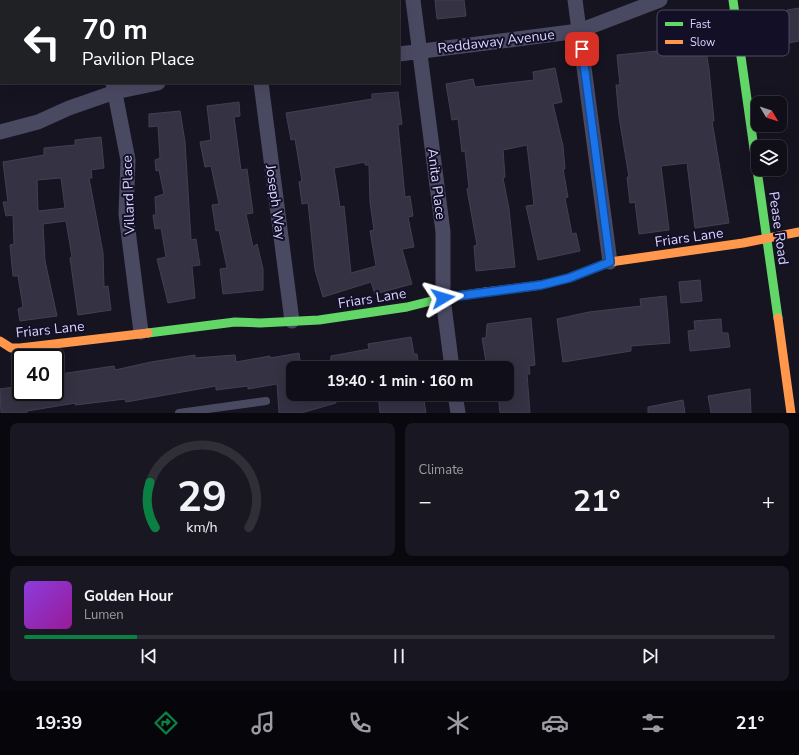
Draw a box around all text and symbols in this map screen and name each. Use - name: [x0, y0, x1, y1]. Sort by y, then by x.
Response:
- legend: [657, 10, 789, 56]
- text: 70 m: [82, 11, 148, 49]
- icon: left: [16, 16, 68, 68]
- text: Fast: [690, 17, 711, 32]
- street label: Reddaway Avenue: [436, 25, 556, 58]
- pin: [565, 32, 599, 66]
- text: Slow: [690, 35, 715, 50]
- icon: arrive: [571, 38, 593, 60]
- text: Pavilion Place: [82, 47, 194, 71]
- north arrow: [751, 96, 787, 132]
- map controls: [751, 96, 787, 176]
- button: layers: [751, 140, 787, 176]
- street label: Anita Place: [423, 147, 450, 221]
- street label: Villard Place: [118, 155, 139, 236]
- street label: Joseph Way: [261, 162, 290, 242]
- street label: Pease Road: [764, 190, 793, 266]
- street label: Friars Lane: [654, 223, 725, 252]
- position arrow: [422, 277, 464, 319]
- street label: Friars Lane: [337, 284, 408, 313]
- street label: Friars Lane: [15, 316, 85, 343]
- speed limit sign: 40: [12, 349, 64, 401]
- text: 19:40 · 1 min · 160 m: [327, 371, 473, 391]
- text: Climate: [419, 461, 464, 479]
- text: 29: [177, 468, 227, 525]
- text: 21°: [573, 481, 620, 522]
- text: −: [419, 487, 432, 517]
- text: +: [762, 487, 775, 517]
- text: km/h: [187, 517, 218, 536]
- text: Golden Hour: [84, 586, 173, 606]
- text: Lumen: [84, 606, 124, 624]
- icon: previous: [138, 645, 160, 667]
- icon: pause: [388, 645, 410, 667]
- icon: next: [639, 645, 661, 667]
- icon: directions: [152, 709, 180, 737]
- icon: music: [249, 709, 277, 737]
- icon: phone: [346, 709, 374, 737]
- icon: climate: [444, 709, 472, 737]
- icon: car: [541, 709, 569, 737]
- icon: filters: [639, 709, 667, 737]
- text: 19:39: [35, 711, 82, 735]
- text: 21°: [736, 711, 764, 735]

